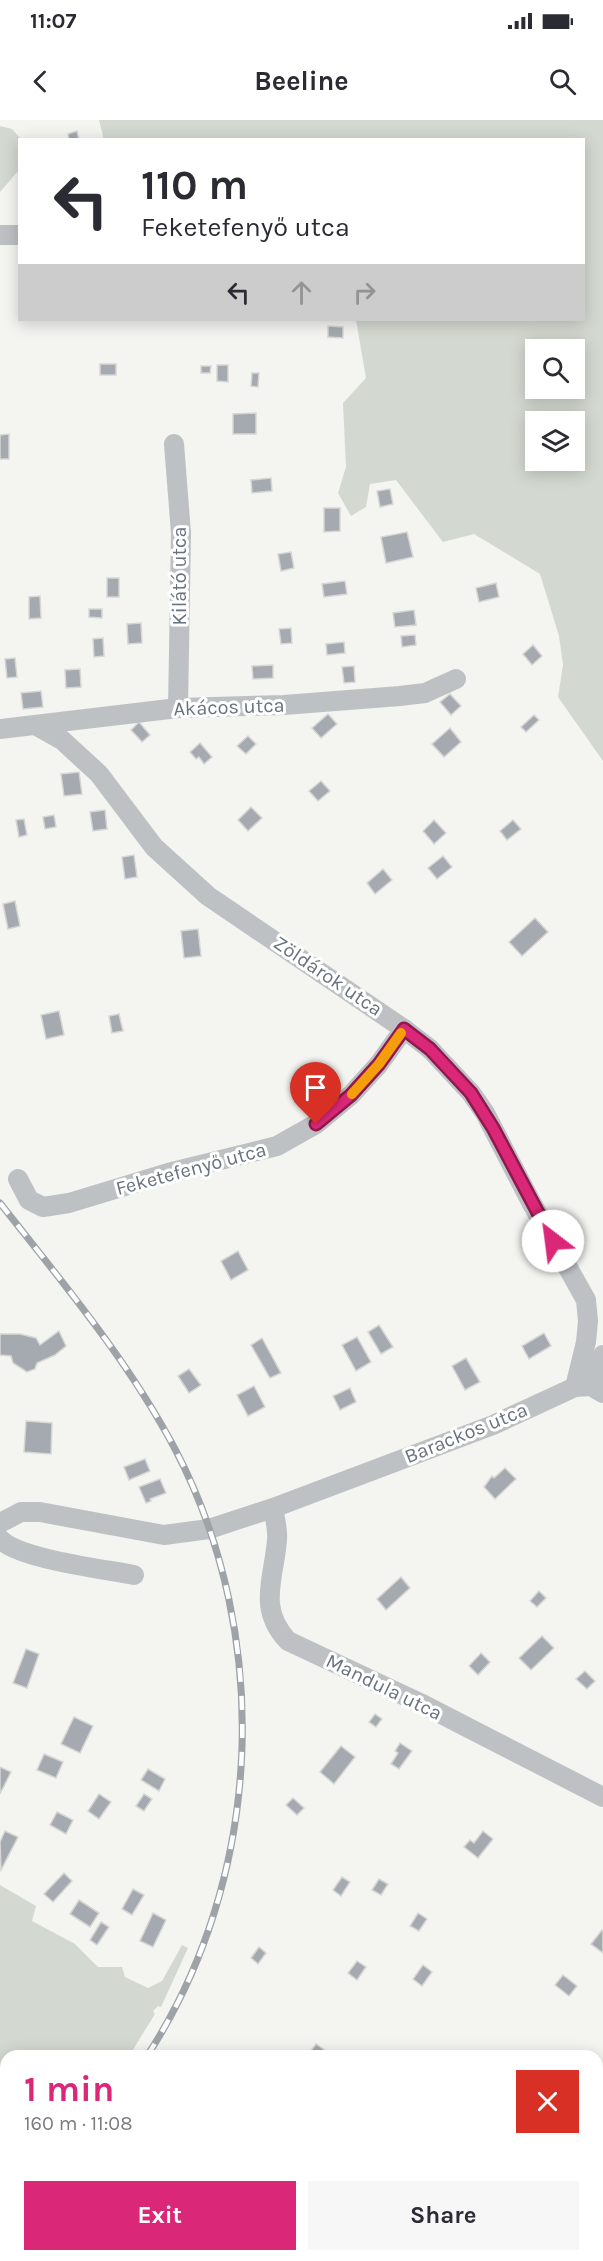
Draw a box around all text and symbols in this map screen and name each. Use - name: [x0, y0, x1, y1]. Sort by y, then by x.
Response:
- text: 11:07: [30, 8, 76, 34]
- icon: back: [24, 65, 57, 98]
- text: Beeline: [254, 65, 349, 97]
- icon: search: [546, 65, 579, 98]
- text: 110 m: [141, 160, 248, 210]
- icon: left: [42, 162, 120, 240]
- text: Feketefenyő utca: [141, 211, 350, 243]
- icon: left: [222, 276, 255, 309]
- icon: ahead: [285, 276, 318, 309]
- icon: right: [348, 276, 381, 309]
- map controls: [525, 339, 585, 471]
- button: search: [525, 339, 585, 399]
- button: layers: [525, 411, 585, 471]
- street label: Kilátó utca: [168, 527, 191, 625]
- street label: Akácos utca: [173, 694, 285, 720]
- street label: Zöldárok utca: [269, 931, 387, 1021]
- pin: [290, 1062, 341, 1124]
- icon: arrive: [299, 1071, 332, 1104]
- street label: Feketefenyő utca: [113, 1138, 269, 1200]
- position arrow: [521, 1209, 585, 1273]
- street label: Barackos utca: [401, 1398, 531, 1468]
- street label: Mandula utca: [322, 1649, 446, 1725]
- text: 1 min: [24, 2068, 114, 2110]
- button: close: [516, 2070, 579, 2133]
- text: 160 m · 11:08: [24, 2112, 132, 2135]
- button: Exit: [24, 2181, 296, 2250]
- button: Share: [308, 2181, 579, 2250]

